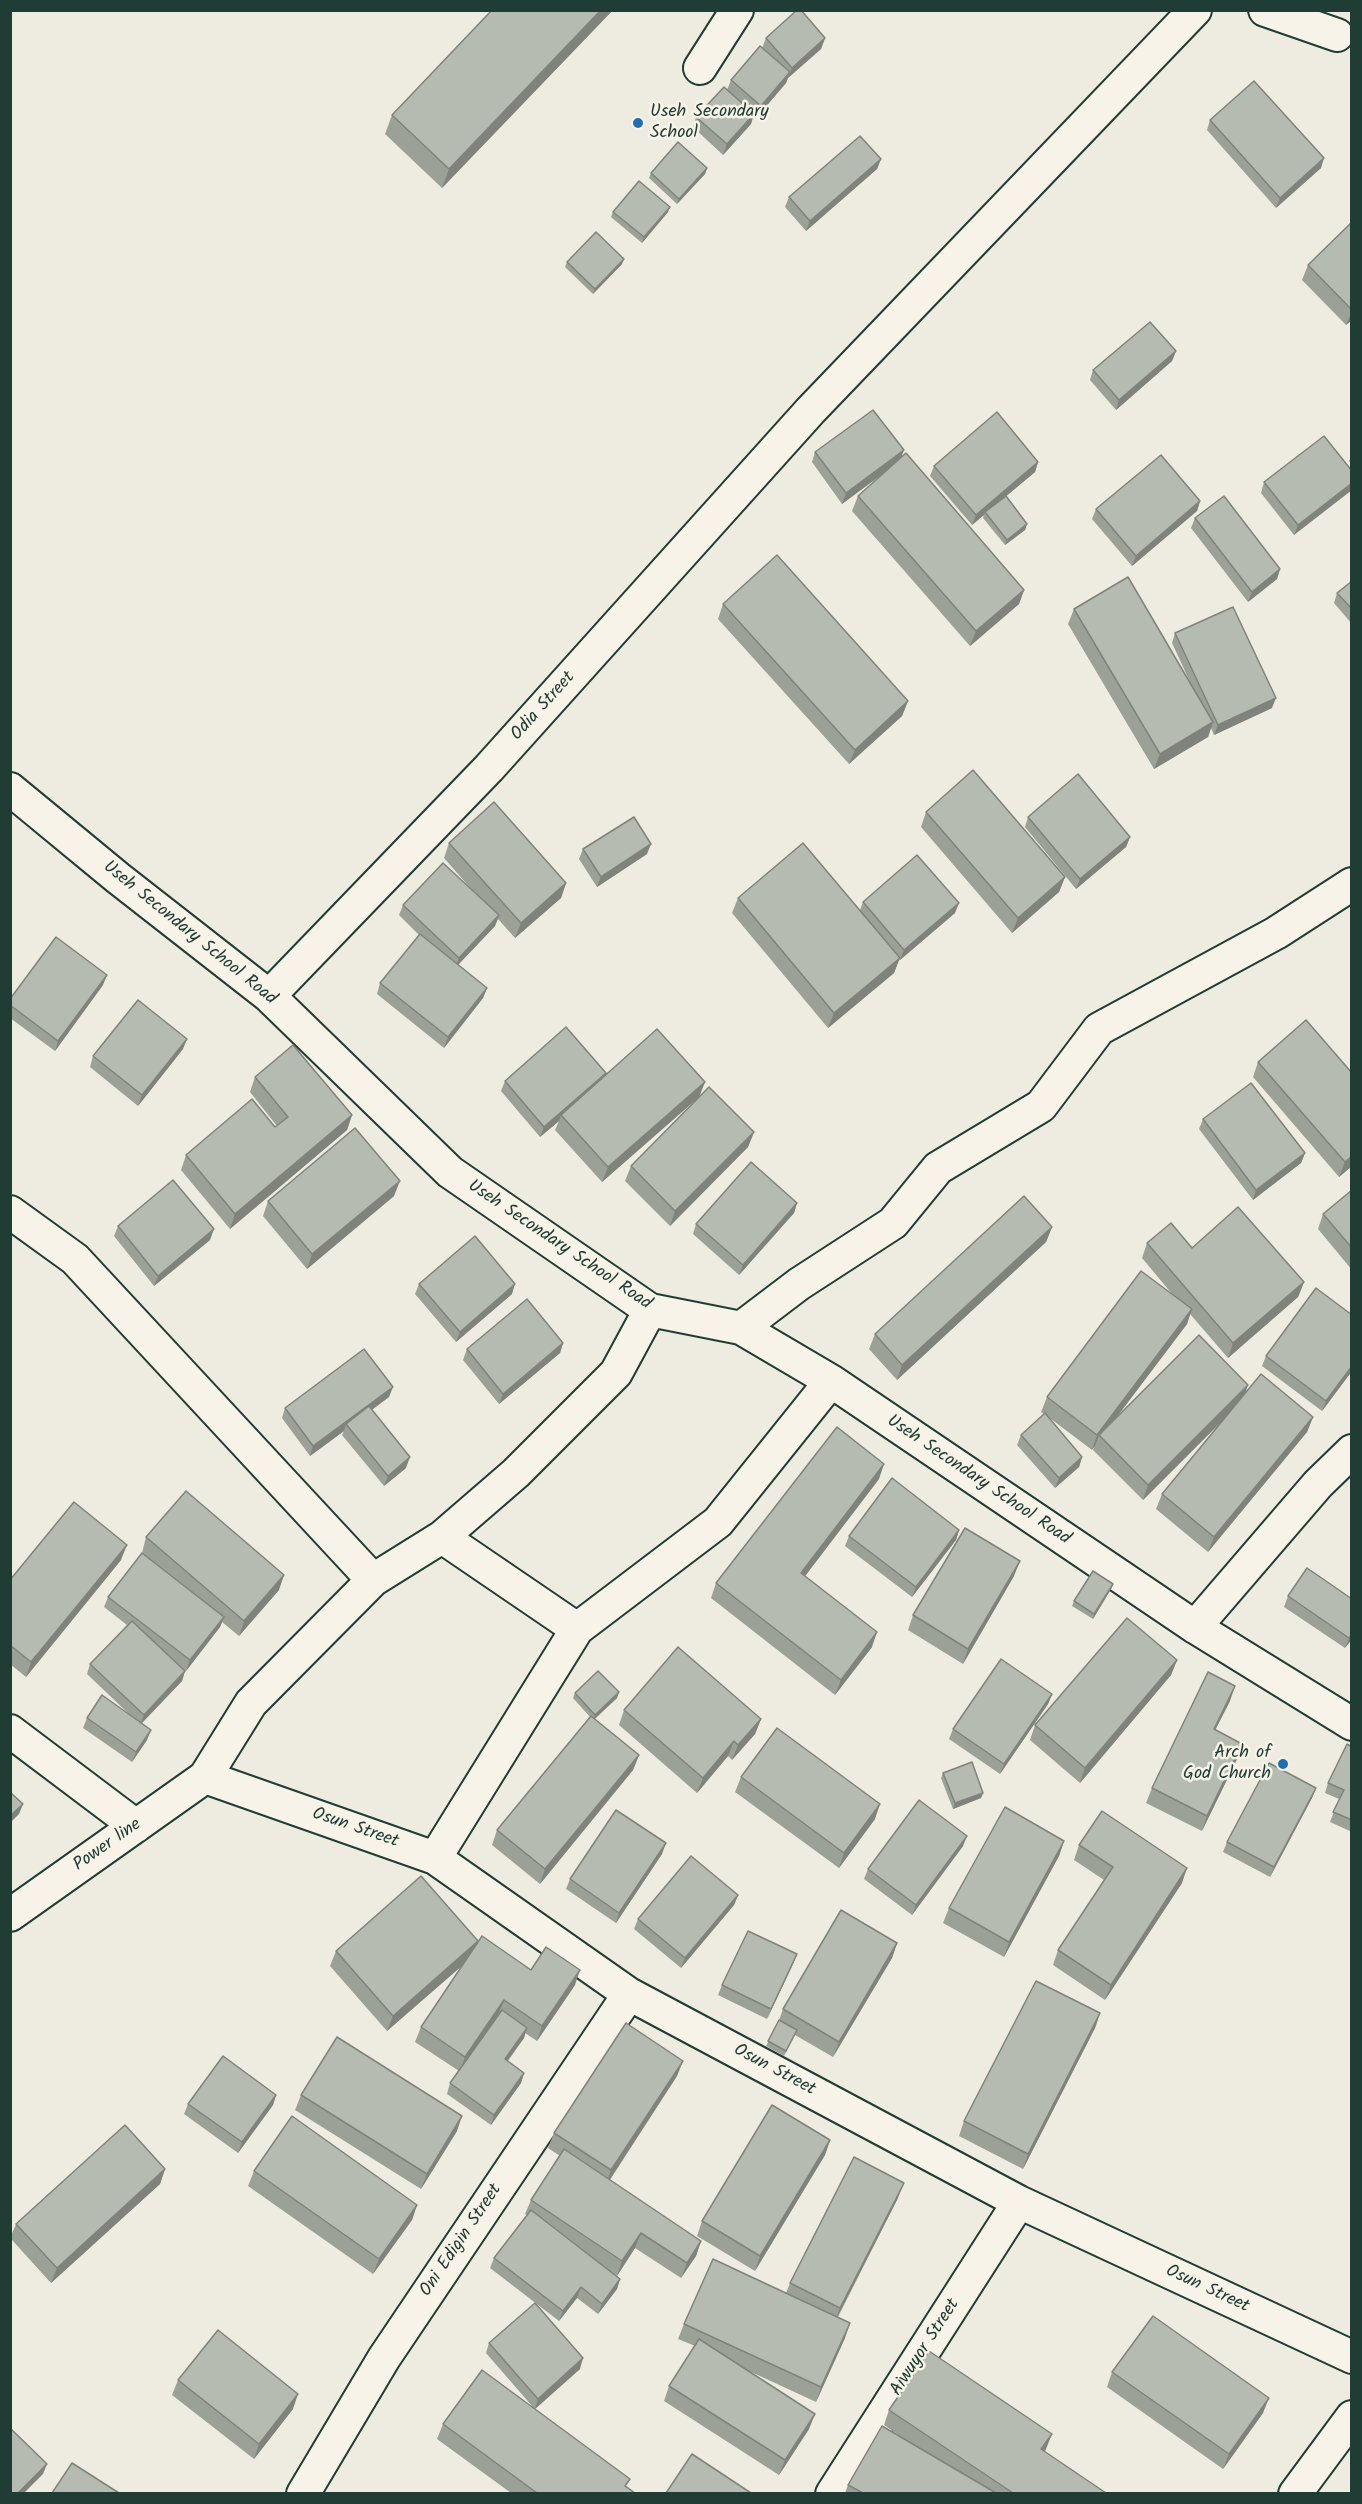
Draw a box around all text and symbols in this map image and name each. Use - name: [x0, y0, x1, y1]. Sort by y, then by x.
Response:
- place label: Useh Secondary School: [650, 102, 769, 144]
- marker: Useh Secondary School: [631, 116, 645, 130]
- street label: Odia Street: [507, 668, 581, 746]
- street label: Useh Secondary School Road: [98, 857, 280, 1011]
- street label: Useh Secondary School Road: [463, 1176, 655, 1316]
- street label: Useh Secondary School Road: [882, 1411, 1074, 1551]
- place label: Arch of God Church: [1183, 1743, 1271, 1786]
- marker: Arch of God Church: [1276, 1757, 1290, 1771]
- street label: Osun Street: [309, 1804, 401, 1854]
- street label: Power line: [70, 1815, 146, 1877]
- street label: Osun Street: [729, 2040, 819, 2102]
- street label: Oni Edigin Street: [416, 2181, 508, 2301]
- street label: Osun Street: [1162, 2261, 1252, 2319]
- street label: Aiwuyor Street: [887, 2295, 965, 2401]

